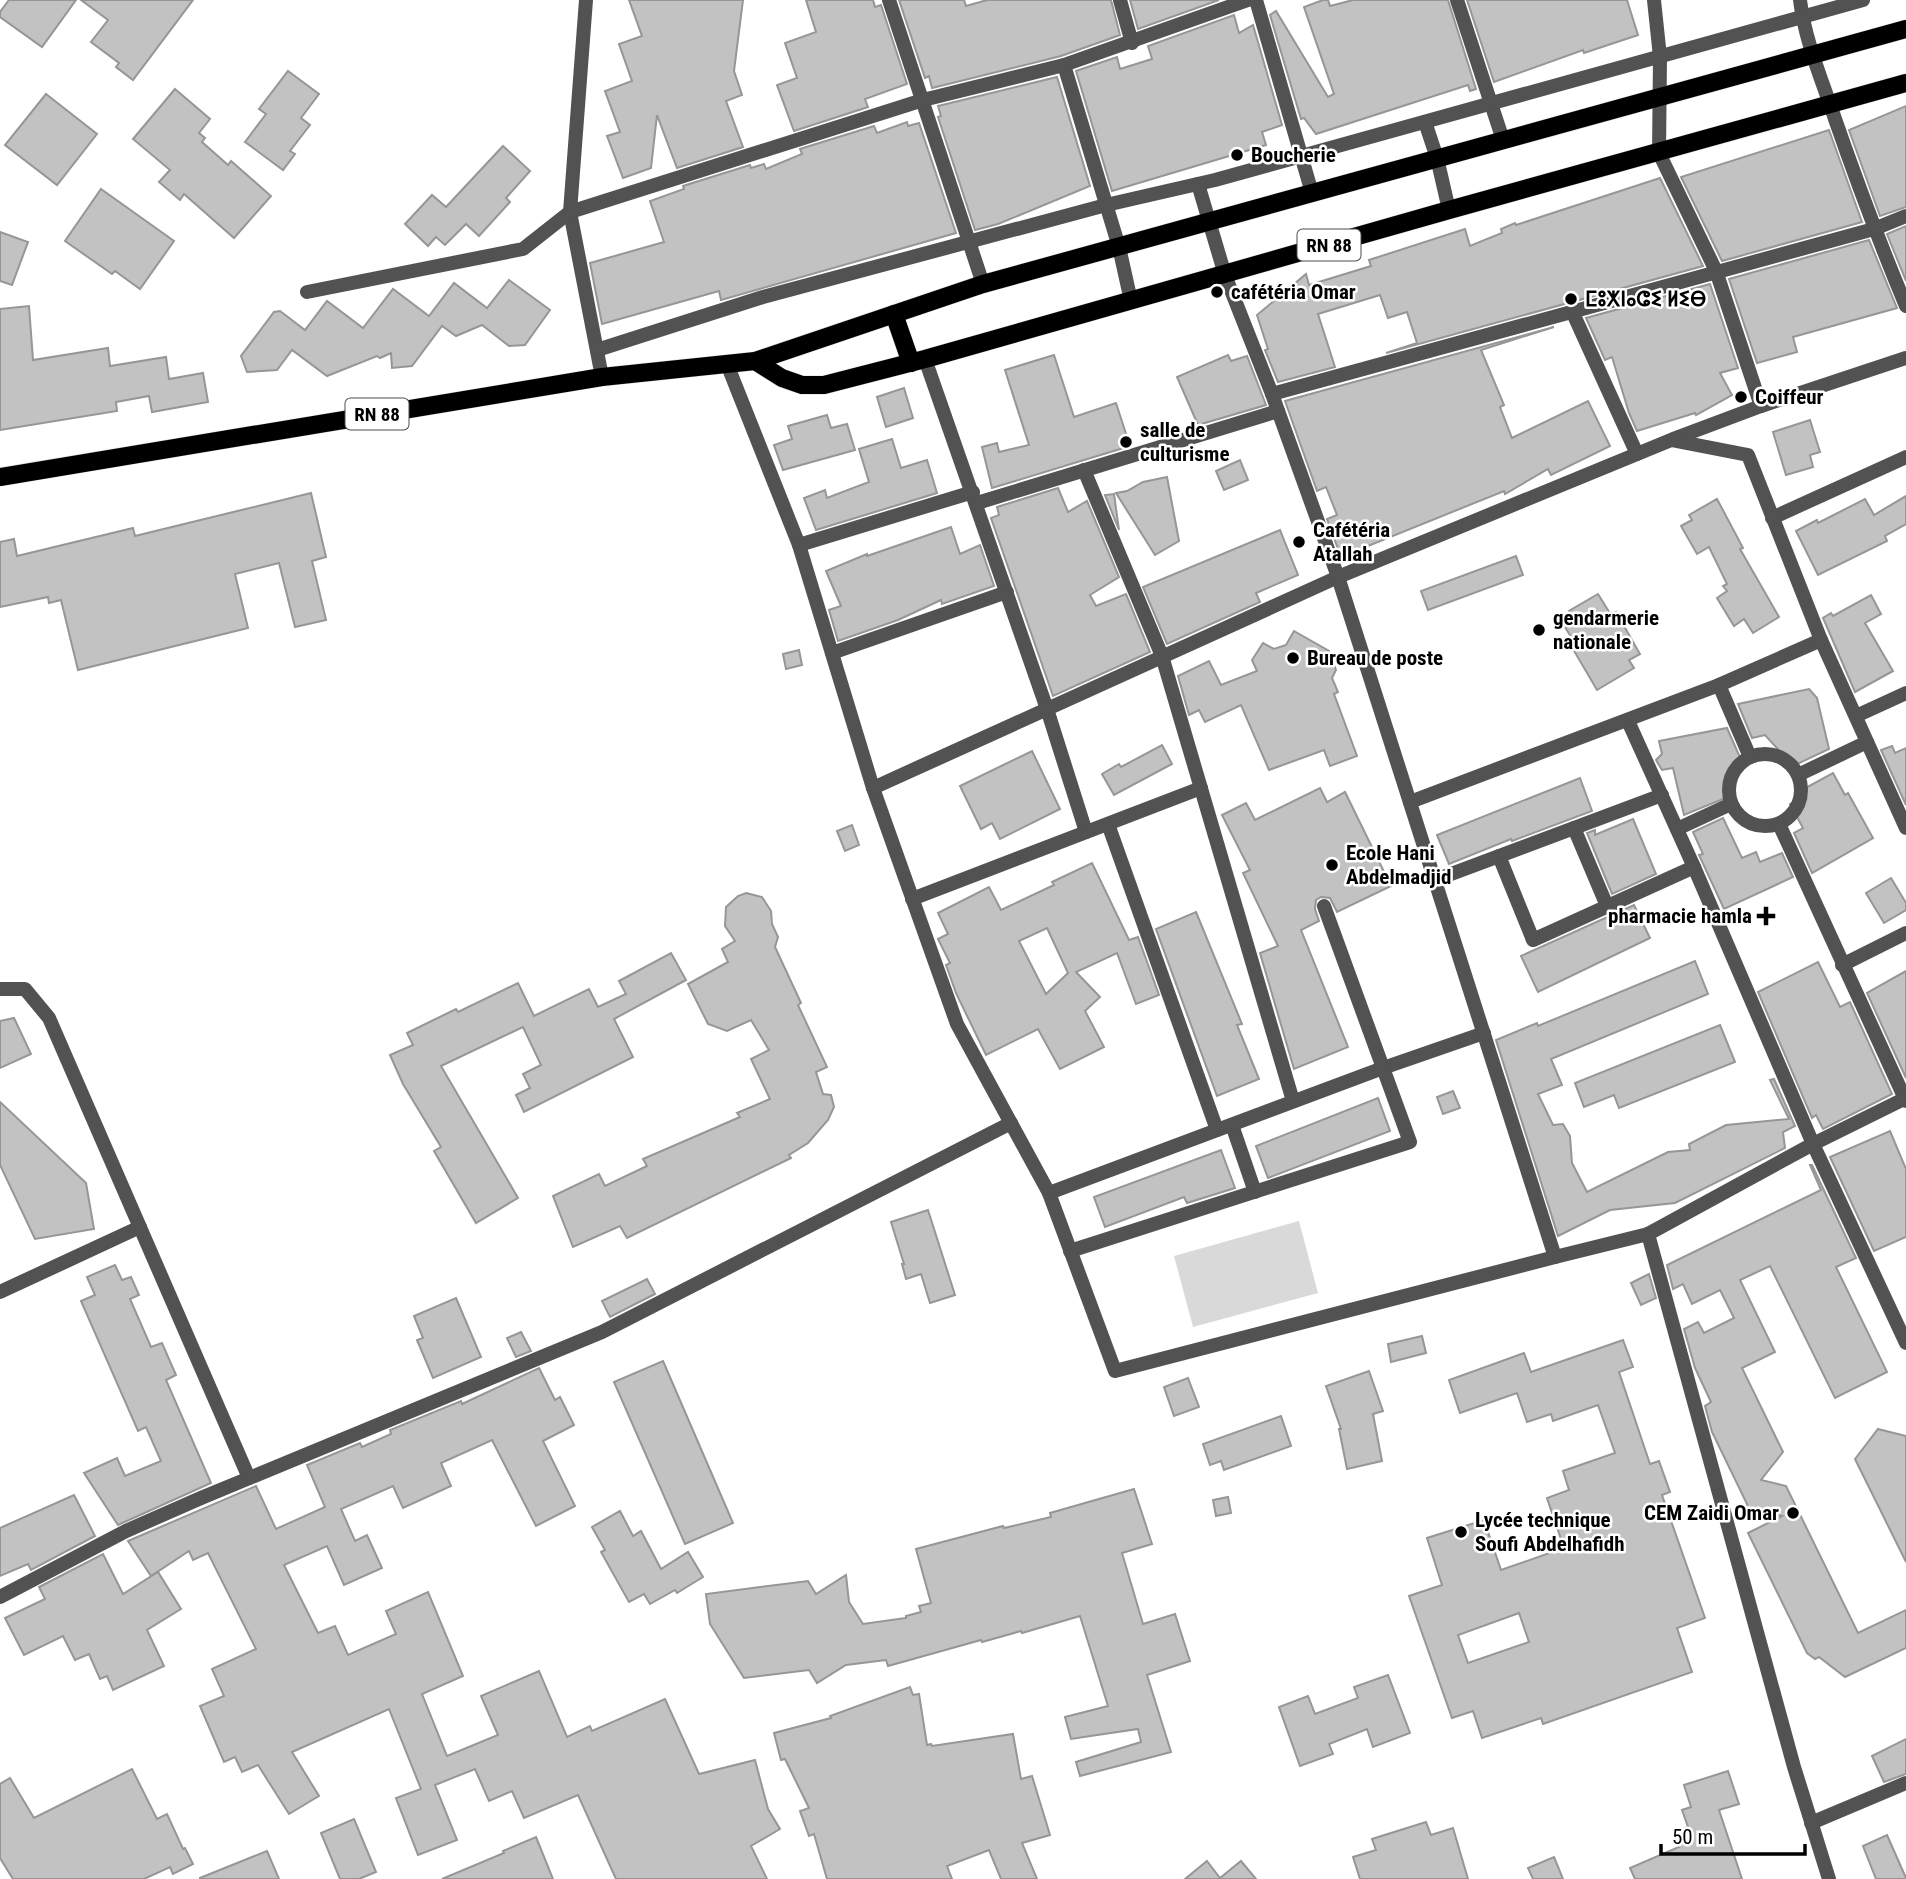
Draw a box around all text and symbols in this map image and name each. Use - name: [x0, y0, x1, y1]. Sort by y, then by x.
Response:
- place label: Boucherie: [1251, 143, 1336, 167]
- marker: Boucherie: [1229, 147, 1245, 163]
- road number: RN 88: [1298, 230, 1360, 260]
- place label: cafétéria Omar: [1231, 280, 1356, 304]
- marker: cafétéria Omar: [1209, 284, 1225, 300]
- place label: ⵎⵓⵅⵏⴰⵛⵉ ⵍⵉⴱ: [1585, 287, 1706, 311]
- marker: ⵎⵓⵅⵏⴰⵛⵉ ⵍⵉⴱ: [1563, 291, 1579, 307]
- place label: Coiffeur: [1755, 385, 1824, 409]
- marker: Coiffeur: [1733, 389, 1749, 405]
- road number: RN 88: [346, 398, 408, 430]
- place label: salle de culturisme: [1140, 418, 1229, 466]
- marker: salle de culturisme: [1118, 434, 1134, 450]
- place label: Cafétéria Atallah: [1313, 518, 1390, 566]
- marker: Cafétéria Atallah: [1291, 534, 1307, 550]
- place label: gendarmerie nationale: [1553, 606, 1659, 654]
- marker: gendarmerie nationale: [1531, 622, 1547, 638]
- place label: Bureau de poste: [1307, 646, 1443, 670]
- marker: Bureau de poste: [1285, 650, 1301, 666]
- place label: Ecole Hani Abdelmadjid: [1346, 841, 1451, 889]
- marker: Ecole Hani Abdelmadjid: [1324, 857, 1340, 873]
- place label: pharmacie hamla: [1608, 904, 1752, 928]
- marker: pharmacie hamla: [1758, 908, 1774, 924]
- place label: CEM Zaidi Omar: [1644, 1501, 1779, 1525]
- marker: CEM Zaidi Omar: [1785, 1505, 1801, 1521]
- place label: Lycée technique Soufi Abdelhafidh: [1475, 1508, 1625, 1556]
- marker: Lycée technique Soufi Abdelhafidh: [1453, 1524, 1469, 1540]
- scale bar: [1661, 1812, 1804, 1856]
- text: 50 m: [1672, 1825, 1713, 1849]

